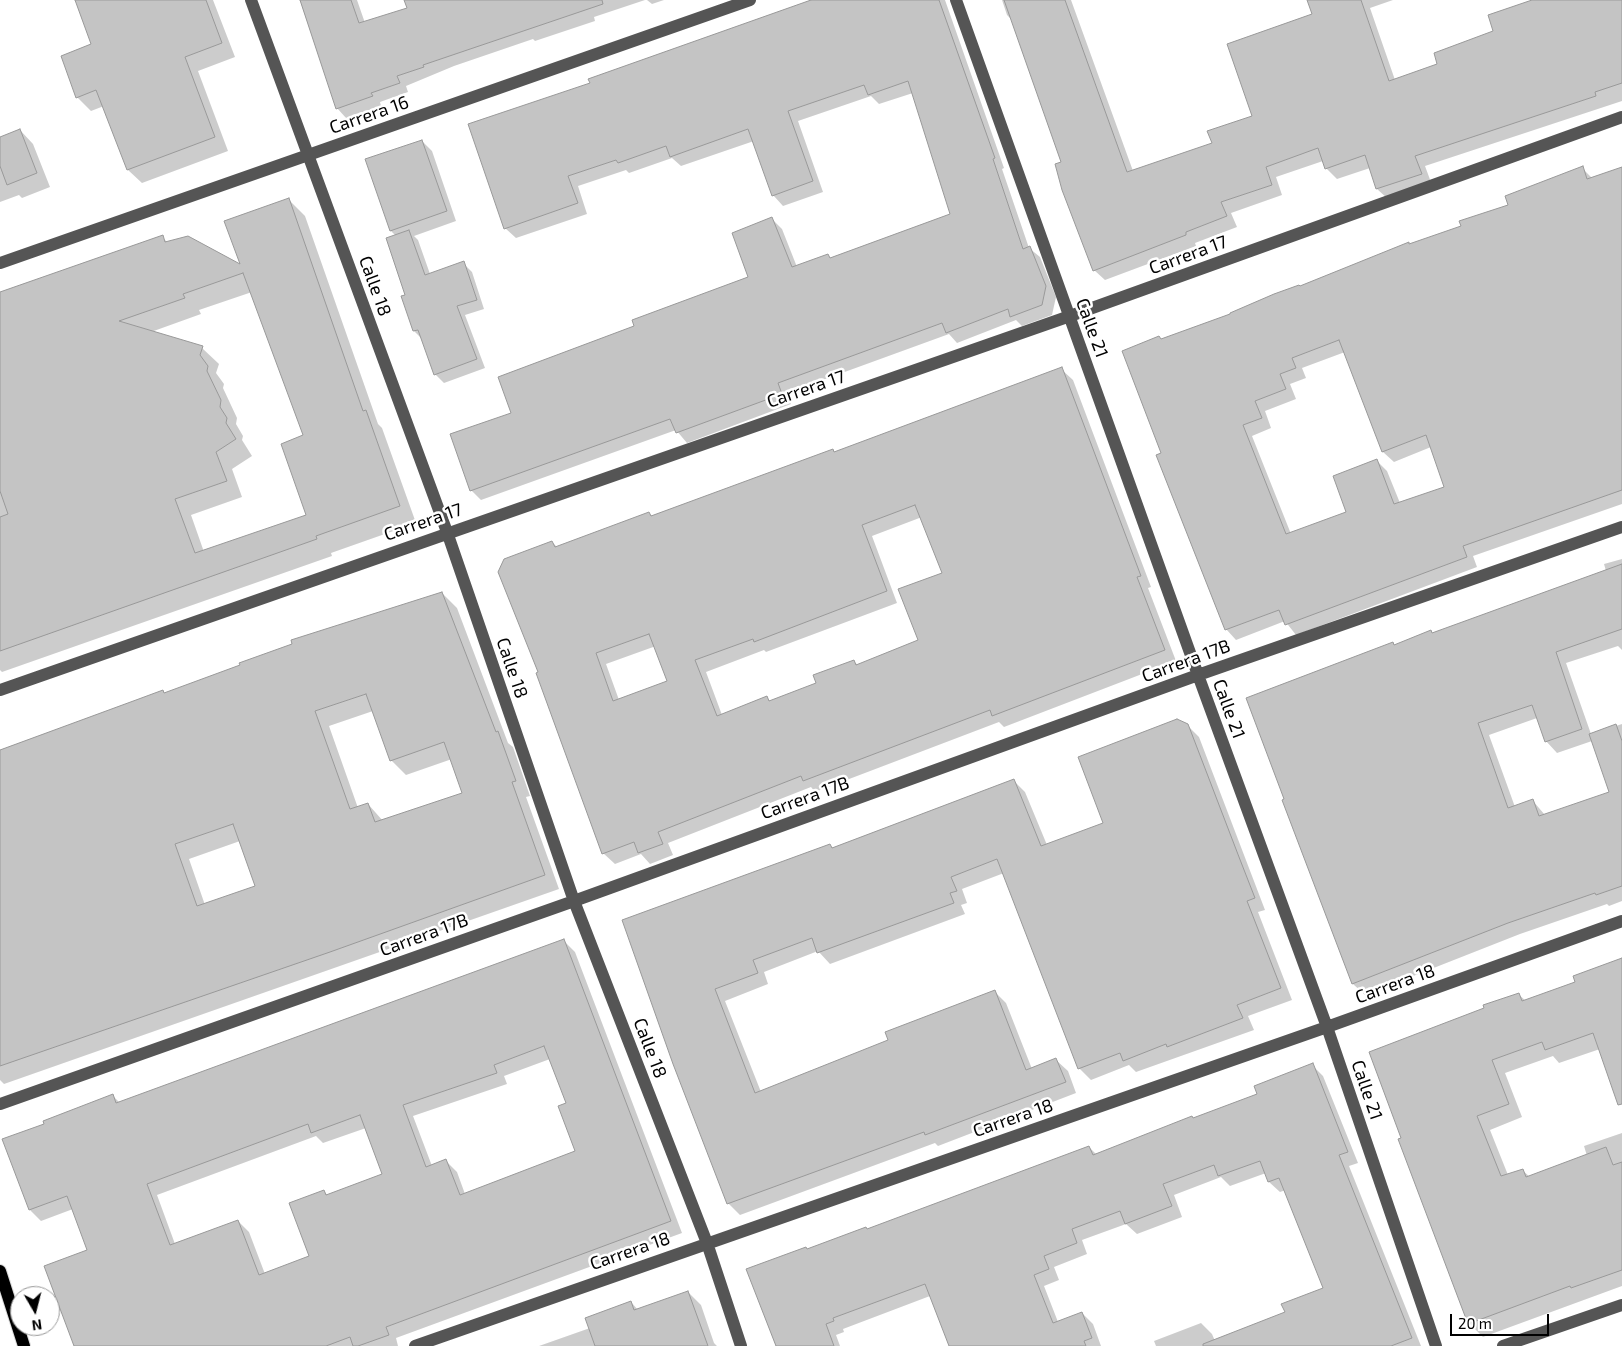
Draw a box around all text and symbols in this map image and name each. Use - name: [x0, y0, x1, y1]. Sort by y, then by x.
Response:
- street label: Carrera 16: [326, 91, 412, 139]
- street label: Carrera 17: [1146, 231, 1230, 279]
- street label: Calle 18: [354, 253, 396, 319]
- street label: Calle 21: [1071, 295, 1113, 361]
- street label: Carrera 17: [764, 366, 848, 412]
- street label: Carrera 17: [381, 499, 465, 545]
- street label: Calle 18: [492, 635, 532, 701]
- street label: Carrera 17B: [1139, 635, 1233, 687]
- street label: Calle 21: [1208, 676, 1250, 742]
- street label: Carrera 17B: [758, 772, 852, 824]
- street label: Carrera 17B: [377, 909, 471, 961]
- street label: Carrera 18: [1352, 960, 1438, 1008]
- street label: Calle 18: [629, 1015, 671, 1081]
- street label: Calle 21: [1347, 1057, 1387, 1123]
- street label: Carrera 18: [970, 1094, 1056, 1142]
- street label: Carrera 18: [587, 1227, 673, 1275]
- north arrow: [10, 1286, 60, 1336]
- scale bar: [1452, 1304, 1551, 1336]
- text: 20 m: [1458, 1314, 1492, 1332]
- text: N: [31, 1316, 43, 1334]

